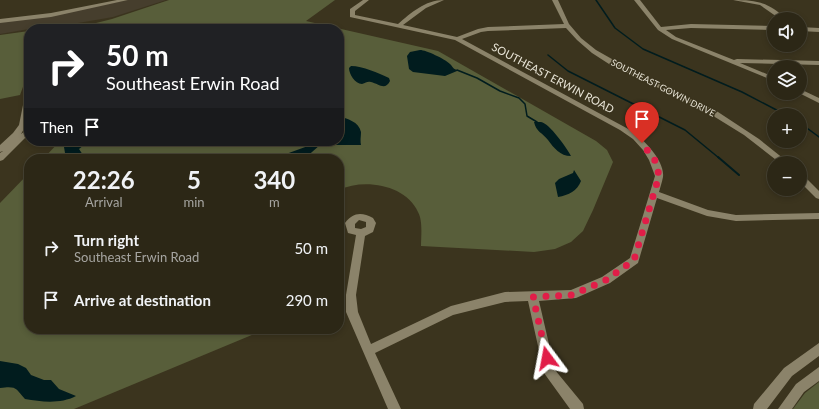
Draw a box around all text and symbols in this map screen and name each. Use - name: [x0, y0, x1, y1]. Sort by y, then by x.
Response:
- map controls: [767, 12, 807, 196]
- button: sound: [767, 12, 807, 52]
- text: 50 m: [106, 38, 169, 72]
- icon: right: [40, 40, 92, 92]
- street label: SOUTHEAST ERWIN ROAD: [490, 40, 617, 115]
- street label: SOUTHEAST GOWIN DRIVE: [609, 56, 717, 119]
- button: layers: [767, 60, 807, 100]
- text: Southeast Erwin Road: [106, 72, 280, 94]
- pin: [625, 102, 659, 143]
- icon: arrive: [631, 108, 653, 130]
- button: +: [767, 108, 807, 148]
- icon: arrive: [81, 116, 103, 138]
- text: Then: [40, 118, 73, 136]
- button: −: [767, 156, 807, 196]
- text: 22:26: [73, 165, 135, 194]
- text: 5: [187, 165, 201, 194]
- text: 340: [253, 165, 295, 194]
- text: Arrival: [85, 194, 122, 210]
- text: min: [184, 194, 205, 210]
- text: m: [269, 194, 280, 210]
- text: Turn right: [74, 231, 139, 249]
- icon: right: [40, 237, 62, 259]
- text: 50 m: [294, 239, 328, 257]
- text: Southeast Erwin Road: [74, 249, 199, 265]
- icon: arrive: [40, 289, 62, 311]
- text: Arrive at destination: [74, 291, 211, 309]
- text: 290 m: [286, 291, 328, 309]
- position arrow: [526, 337, 568, 379]

